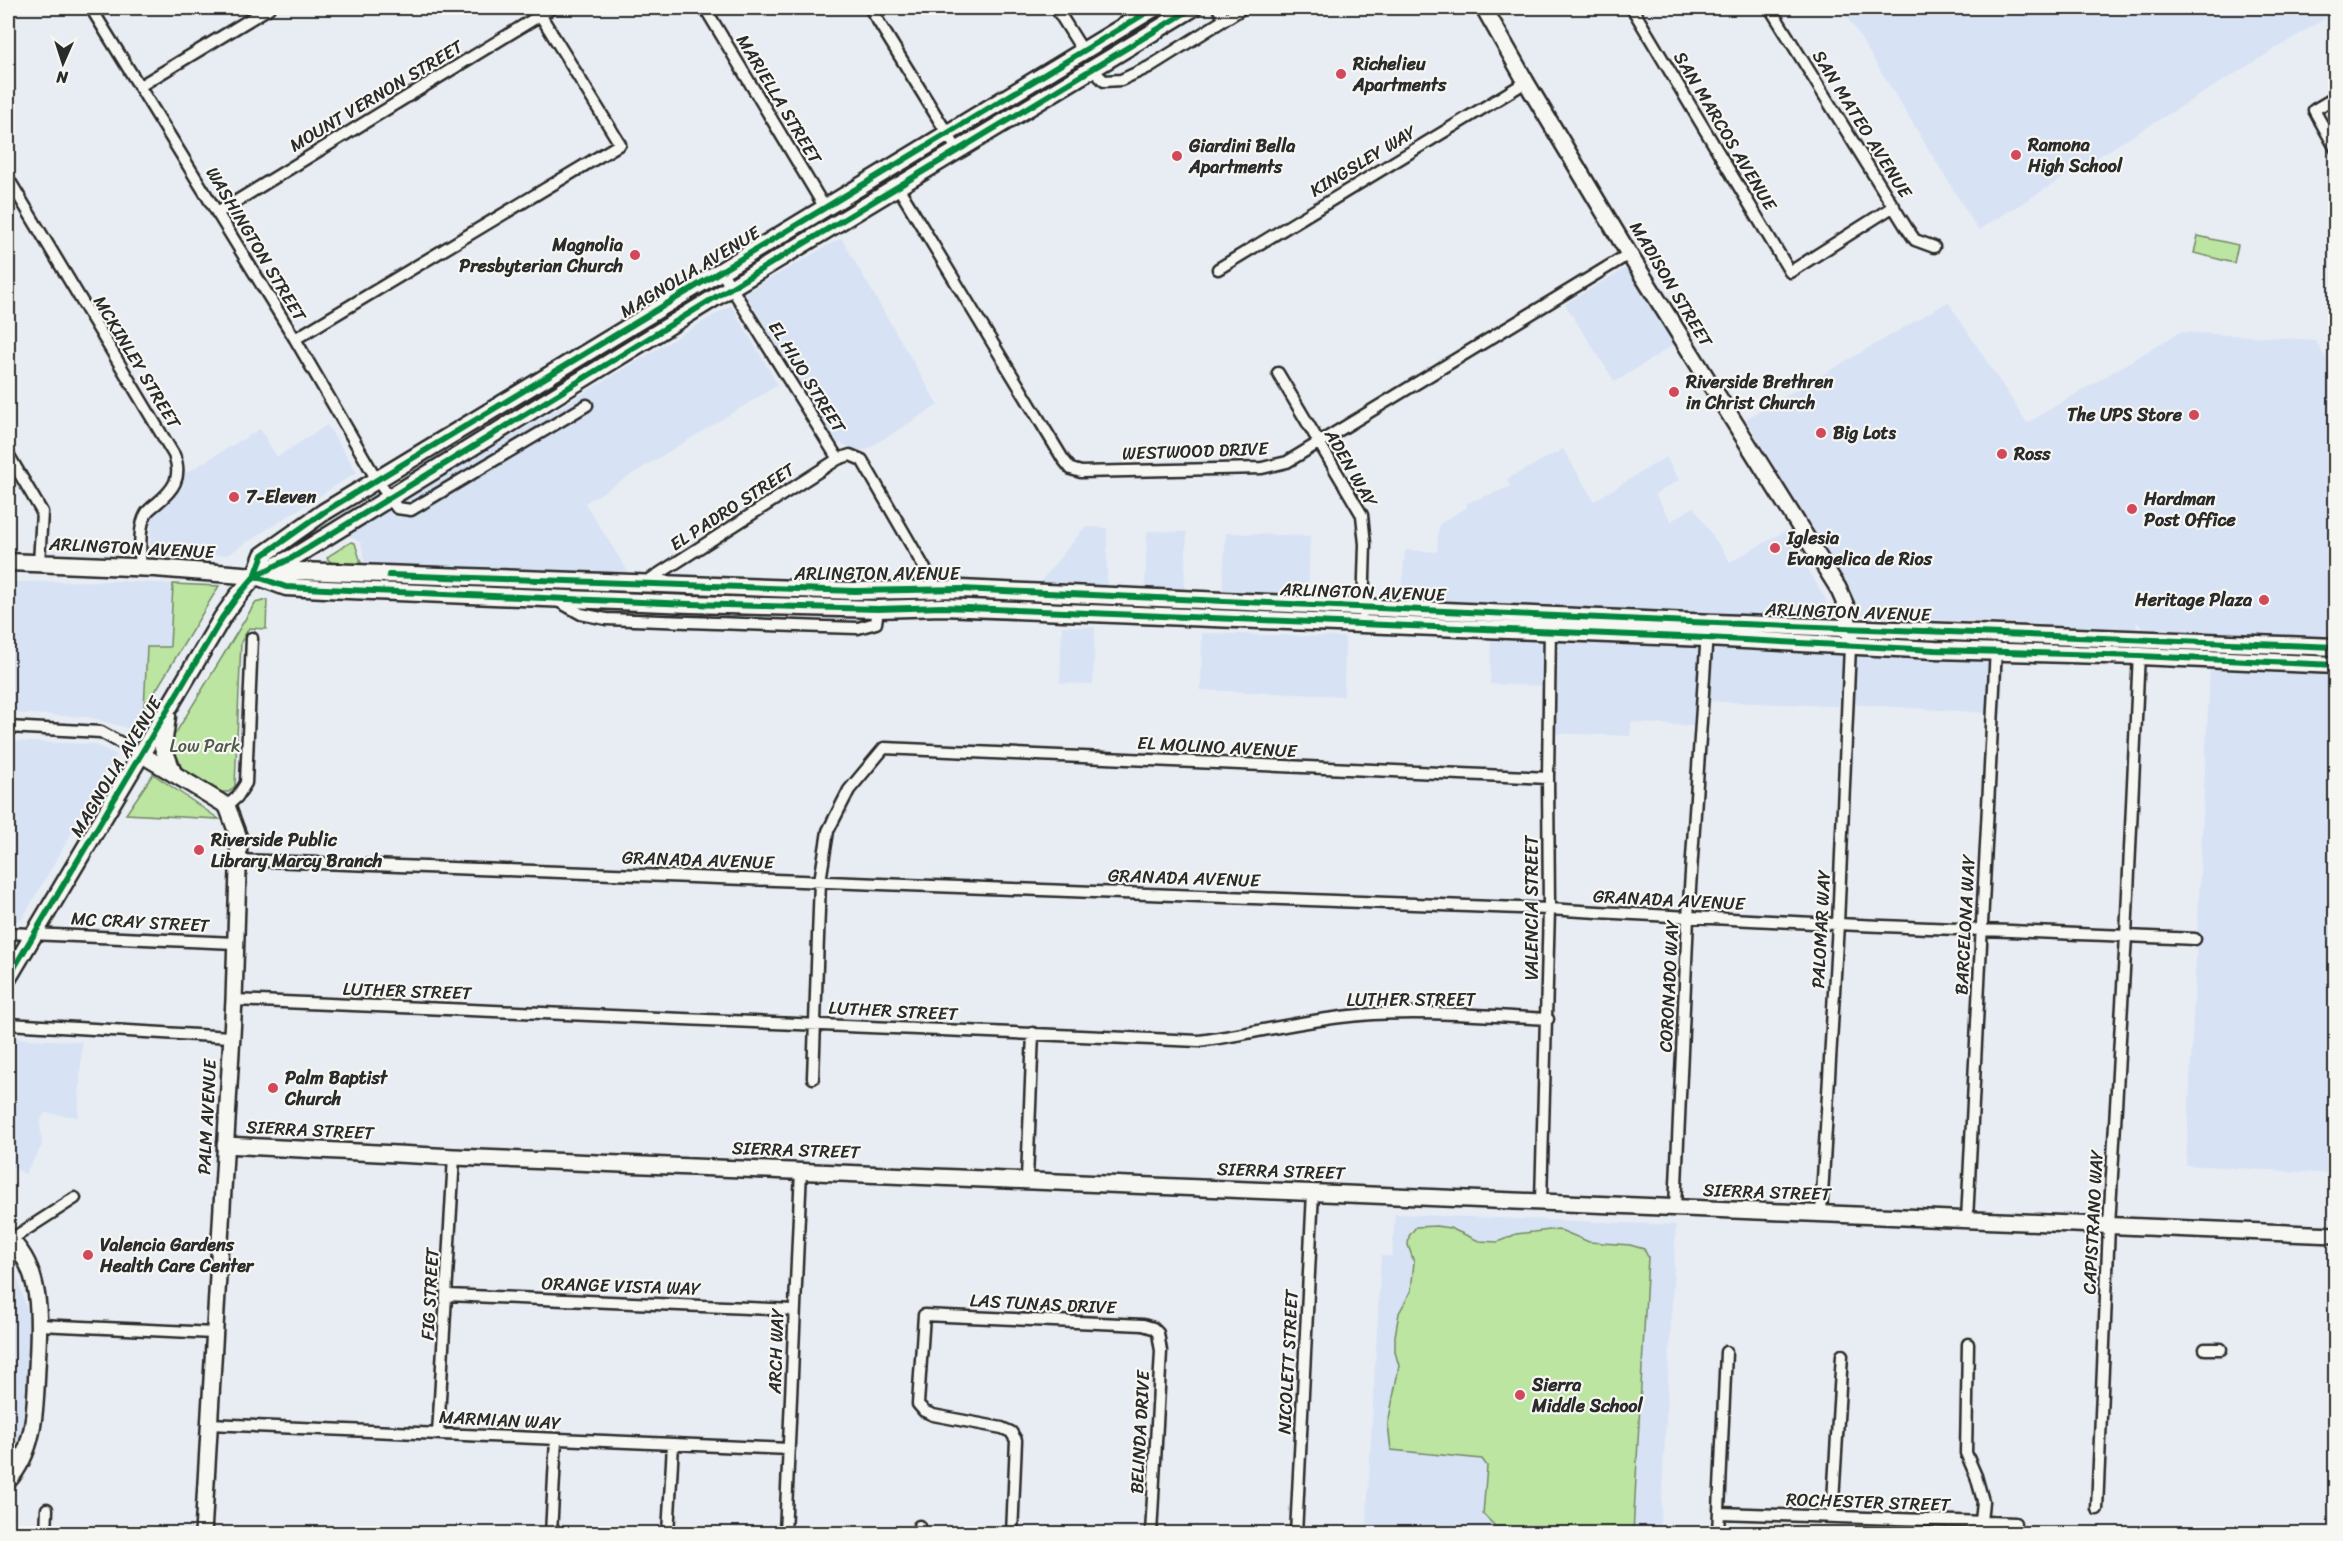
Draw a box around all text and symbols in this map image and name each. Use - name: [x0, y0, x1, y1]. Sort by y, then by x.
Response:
- street label: MARIELLA STREET: [727, 28, 831, 171]
- street label: MOUNT VERNON STREET: [283, 31, 470, 161]
- north arrow: [33, 33, 93, 93]
- street label: SAN MATEO AVENUE: [1803, 43, 1921, 205]
- street label: SAN MARCOS AVENUE: [1665, 45, 1786, 218]
- place label: Richelieu Apartments: [1352, 48, 1447, 101]
- text: N: [55, 63, 70, 92]
- marker: Richelieu Apartments: [1334, 67, 1348, 81]
- street label: KINGSLEY WAY: [1303, 116, 1424, 206]
- place label: Ramona High School: [2027, 129, 2123, 182]
- place label: Giardini Bella Apartments: [1188, 130, 1296, 183]
- marker: Ramona High School: [2009, 148, 2023, 162]
- marker: Giardini Bella Apartments: [1170, 149, 1184, 163]
- street label: WASHINGTON STREET: [197, 160, 316, 329]
- street label: MADISON STREET: [1621, 215, 1722, 354]
- street label: MAGNOLIA AVENUE: [613, 217, 767, 327]
- place label: Magnolia Presbyterian Church: [459, 229, 624, 282]
- marker: Magnolia Presbyterian Church: [628, 248, 642, 262]
- street label: MCKINLEY STREET: [84, 289, 190, 436]
- street label: EL HIJO STREET: [760, 314, 855, 440]
- place label: Riverside Brethren in Christ Church: [1685, 366, 1833, 419]
- marker: Riverside Brethren in Christ Church: [1667, 385, 1681, 399]
- place label: The UPS Store: [2067, 399, 2183, 431]
- marker: The UPS Store: [2187, 408, 2201, 422]
- place label: Big Lots: [1833, 417, 1896, 449]
- street label: ADEN WAY: [1315, 422, 1387, 514]
- marker: Big Lots: [1814, 426, 1828, 440]
- street label: WESTWOOD DRIVE: [1121, 432, 1270, 470]
- place label: Ross: [2013, 438, 2051, 470]
- marker: Ross: [1995, 447, 2009, 461]
- street label: EL PADRO STREET: [663, 454, 802, 560]
- place label: 7-Eleven: [246, 481, 317, 513]
- place label: Hardman Post Office: [2143, 483, 2236, 536]
- marker: 7-Eleven: [227, 490, 241, 504]
- marker: Hardman Post Office: [2125, 502, 2139, 516]
- place label: Iglesia Evangelica de Rios: [1786, 522, 1933, 575]
- street label: ARLINGTON AVENUE: [47, 528, 217, 568]
- marker: Iglesia Evangelica de Rios: [1768, 541, 1782, 555]
- street label: ARLINGTON AVENUE: [793, 558, 961, 590]
- street label: ARLINGTON AVENUE: [1279, 573, 1447, 611]
- place label: Heritage Plaza: [2134, 584, 2253, 616]
- street label: ARLINGTON AVENUE: [1764, 593, 1932, 631]
- marker: Heritage Plaza: [2257, 593, 2271, 607]
- street label: MAGNOLIA AVENUE: [61, 690, 171, 844]
- street label: EL MOLINO AVENUE: [1136, 727, 1299, 767]
- park label: Low Park: [169, 730, 241, 762]
- place label: Riverside Public Library Marcy Branch: [210, 824, 383, 877]
- street label: VALENCIA STREET: [1516, 834, 1548, 980]
- street label: GRANADA AVENUE: [621, 841, 776, 879]
- marker: Riverside Public Library Marcy Branch: [192, 843, 206, 857]
- street label: BARCELONA WAY: [1945, 853, 1985, 996]
- street label: GRANADA AVENUE: [1107, 859, 1262, 897]
- street label: PALOMAR WAY: [1802, 868, 1840, 989]
- street label: GRANADA AVENUE: [1592, 880, 1747, 920]
- street label: MC CRAY STREET: [70, 902, 211, 942]
- street label: CORONADO WAY: [1650, 918, 1689, 1053]
- street label: LUTHER STREET: [342, 973, 473, 1009]
- street label: LUTHER STREET: [1347, 984, 1477, 1016]
- street label: LUTHER STREET: [828, 992, 960, 1030]
- street label: PALM AVENUE: [188, 1057, 226, 1176]
- place label: Palm Baptist Church: [284, 1062, 389, 1115]
- marker: Palm Baptist Church: [266, 1081, 280, 1095]
- street label: SIERRA STREET: [245, 1111, 376, 1149]
- street label: SIERRA STREET: [731, 1132, 862, 1168]
- street label: CAPISTRANO WAY: [2073, 1148, 2113, 1295]
- street label: SIERRA STREET: [1216, 1153, 1347, 1189]
- street label: SIERRA STREET: [1702, 1174, 1833, 1210]
- place label: Valencia Gardens Health Care Center: [99, 1229, 255, 1282]
- street label: FIG STREET: [412, 1246, 448, 1341]
- marker: Valencia Gardens Health Care Center: [81, 1248, 95, 1262]
- street label: ORANGE VISTA WAY: [541, 1267, 702, 1305]
- street label: LAS TUNAS DRIVE: [969, 1284, 1118, 1324]
- street label: NICOLETT STREET: [1268, 1288, 1308, 1435]
- street label: ARCH WAY: [758, 1307, 794, 1395]
- street label: BELINDA DRIVE: [1121, 1369, 1159, 1494]
- place label: Sierra Middle School: [1531, 1369, 1643, 1422]
- marker: Sierra Middle School: [1513, 1388, 1527, 1402]
- street label: MARMIAN WAY: [438, 1401, 563, 1439]
- street label: ROCHESTER STREET: [1785, 1483, 1952, 1521]

